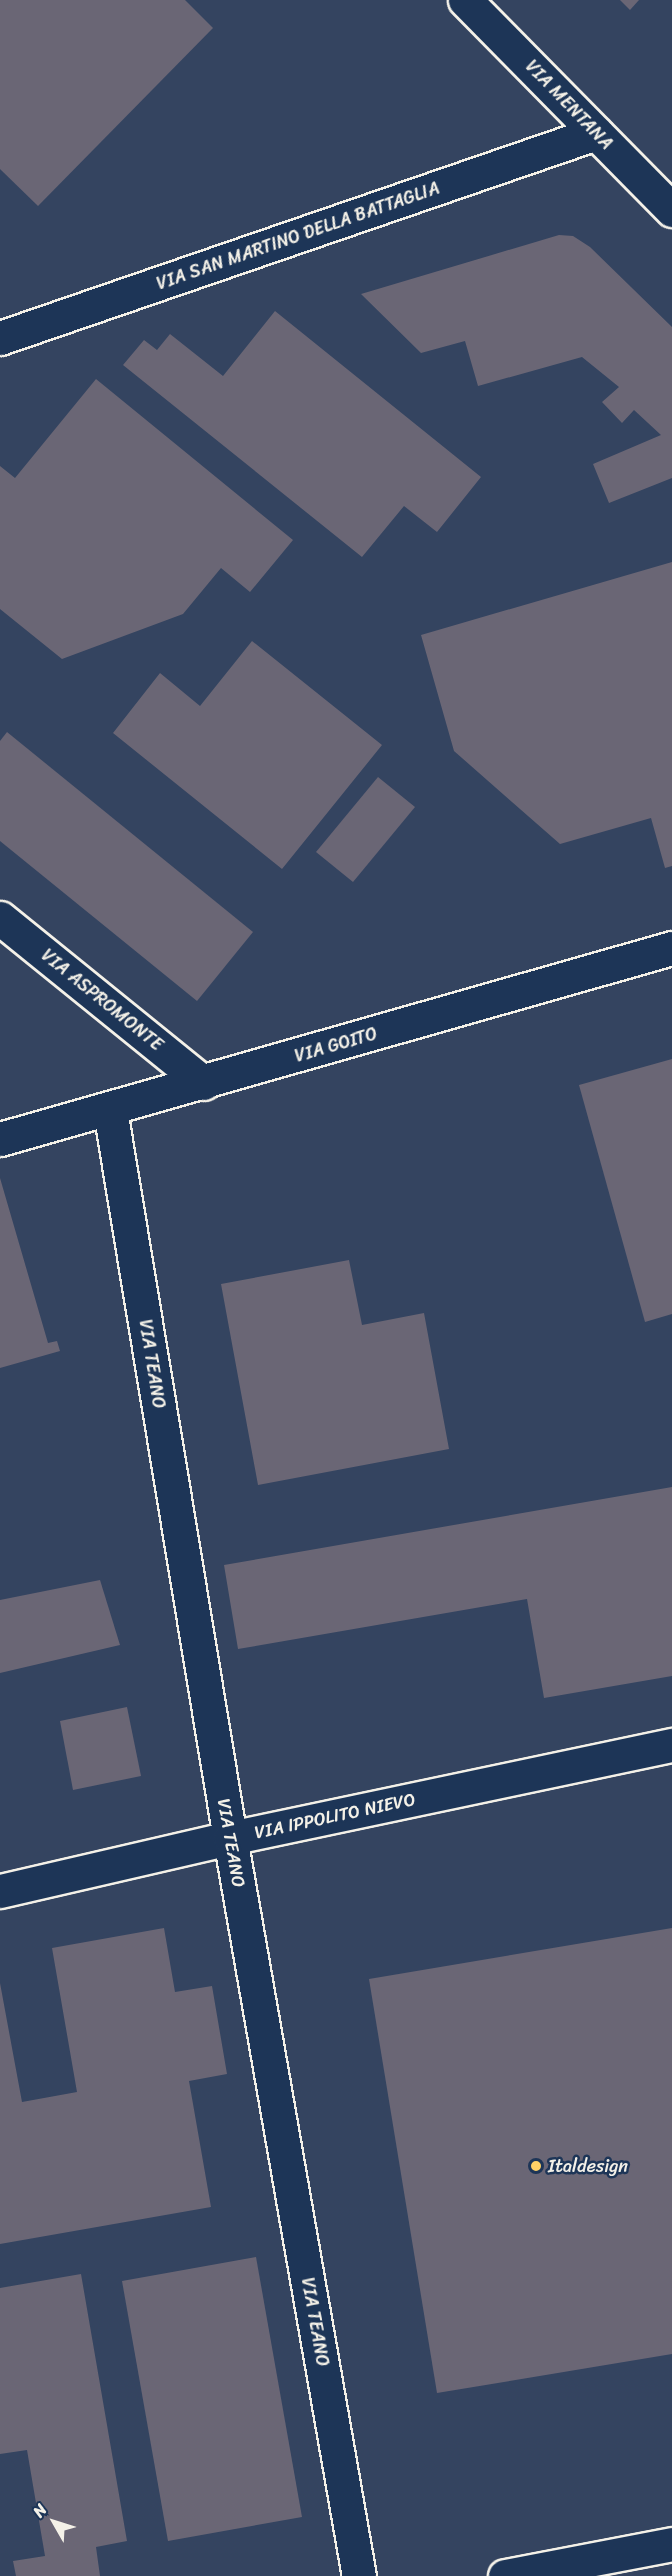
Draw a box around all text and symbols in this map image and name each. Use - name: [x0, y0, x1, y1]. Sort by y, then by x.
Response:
- street label: VIA MENTANA: [522, 56, 616, 154]
- street label: VIA SAN MARTINO DELLA BATTAGLIA: [154, 177, 442, 295]
- street label: VIA ASPROMONTE: [38, 945, 166, 1055]
- street label: VIA GOITO: [293, 1023, 379, 1067]
- street label: VIA TEANO: [134, 1318, 170, 1410]
- street label: VIA IPPOLITO NIEVO: [251, 1788, 419, 1844]
- street label: VIA TEANO: [213, 1797, 249, 1889]
- place label: Italdesign: [548, 2155, 628, 2177]
- marker: Italdesign: [529, 2159, 543, 2173]
- street label: VIA TEANO: [297, 2276, 333, 2368]
- north arrow: [24, 2492, 84, 2552]
- text: N: [25, 2497, 54, 2524]

